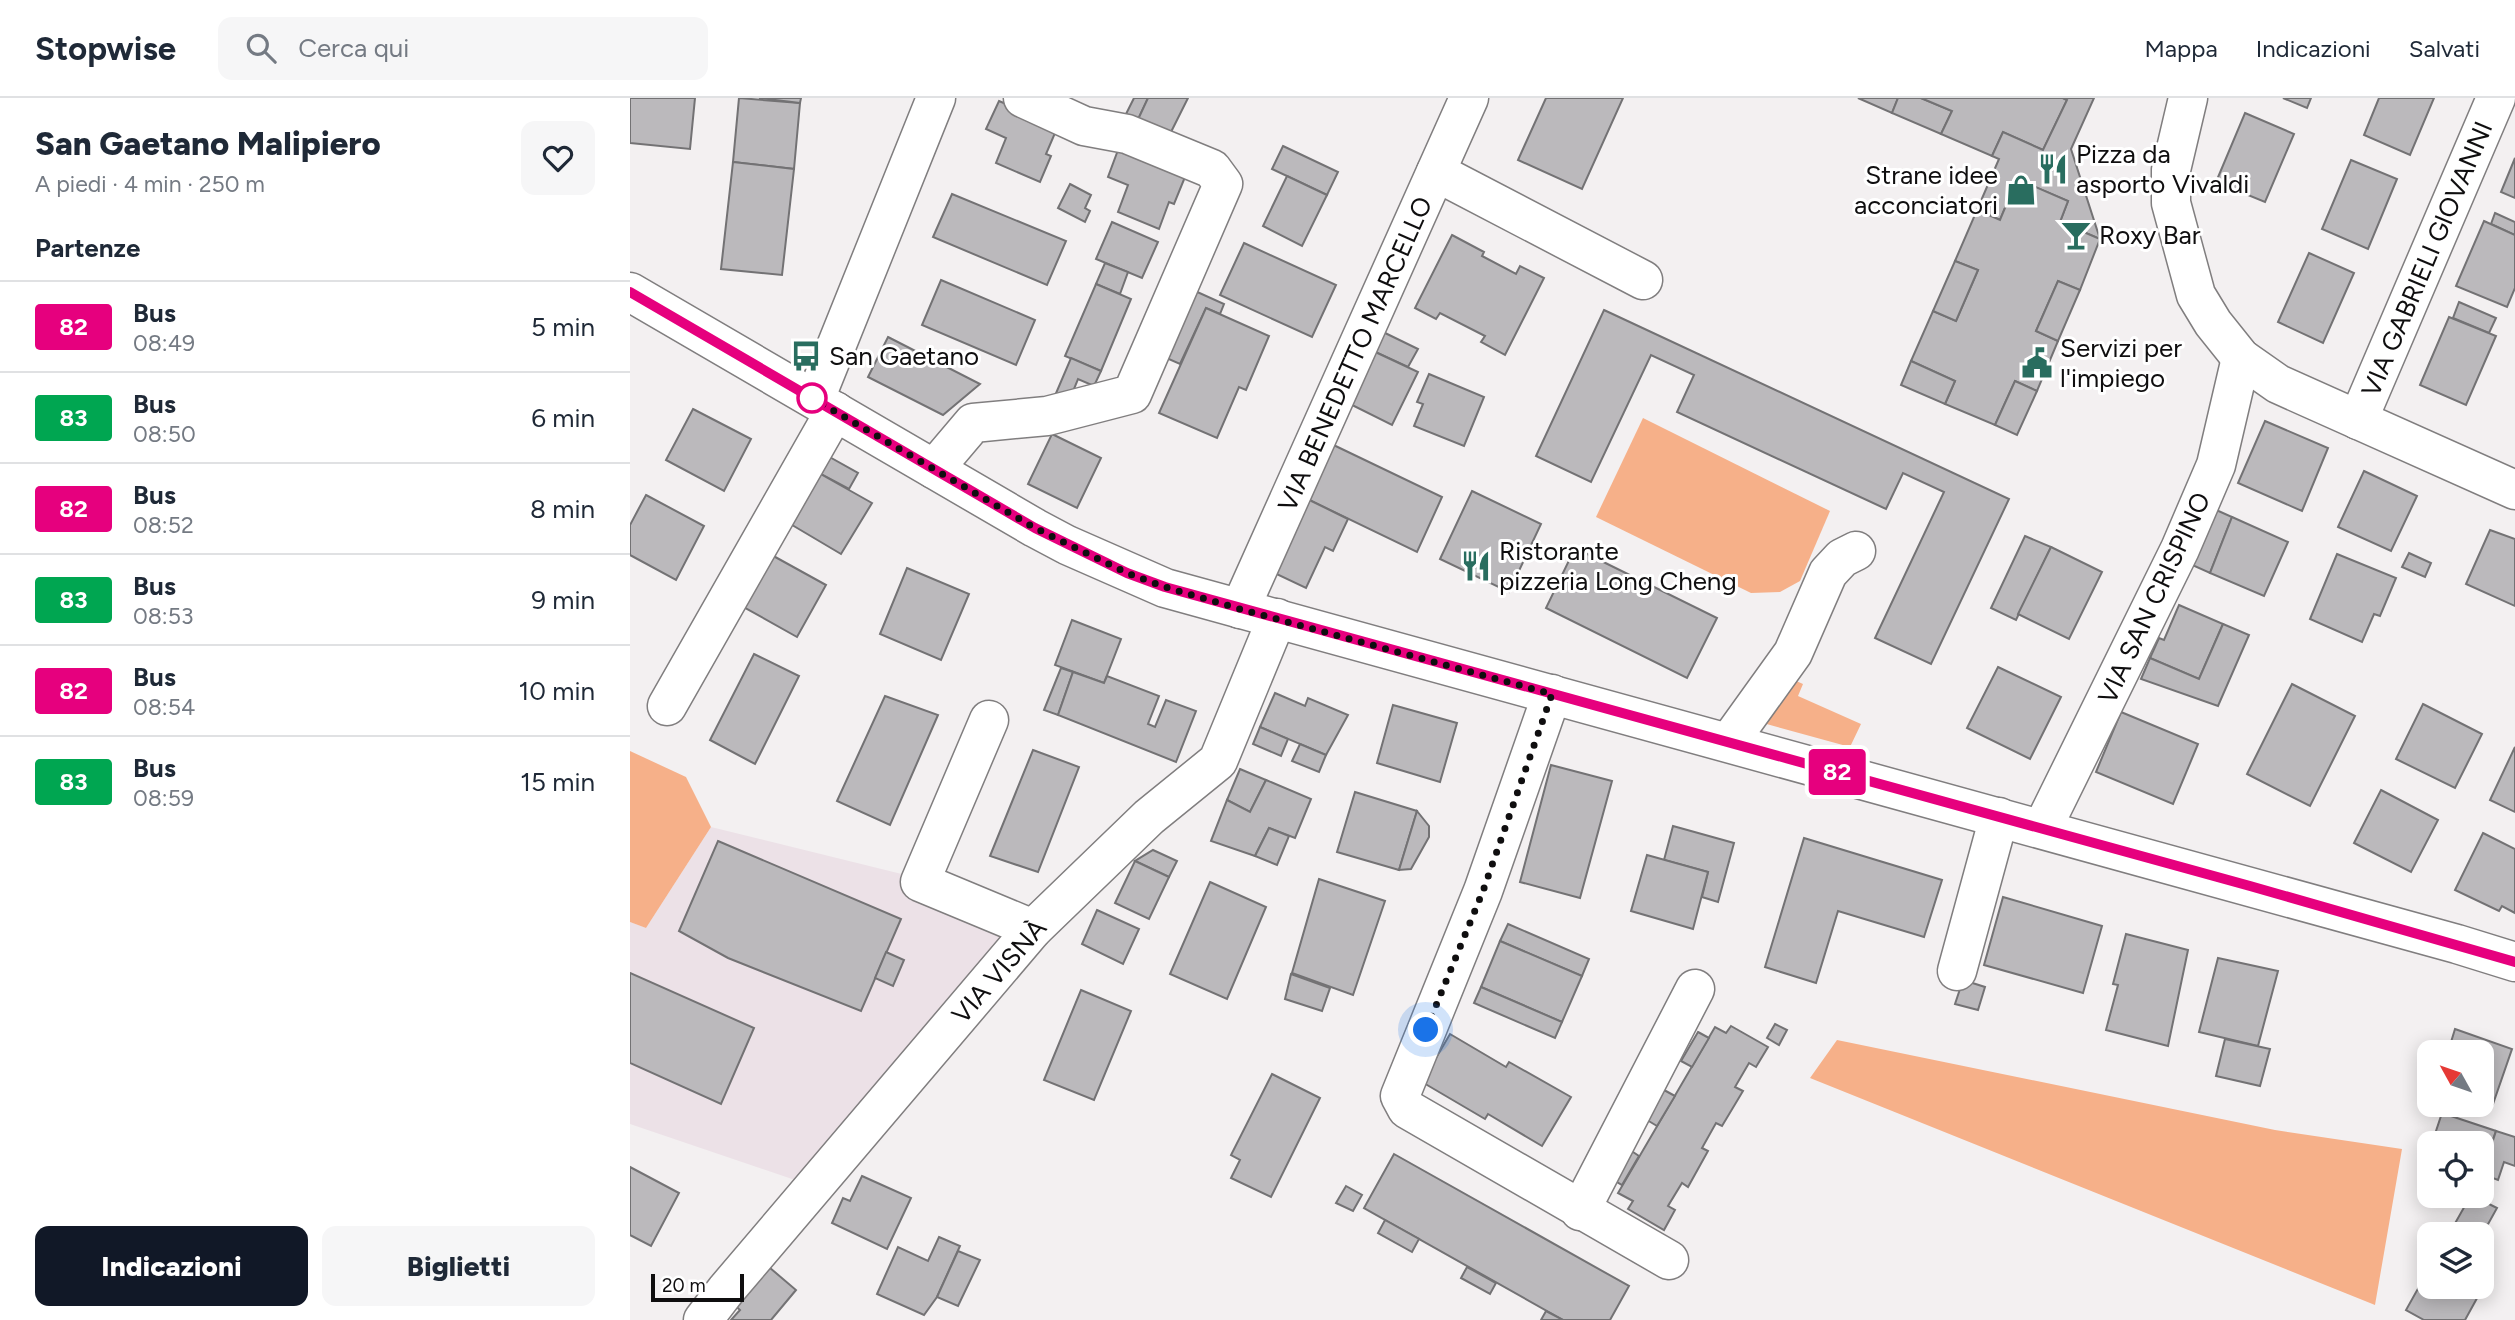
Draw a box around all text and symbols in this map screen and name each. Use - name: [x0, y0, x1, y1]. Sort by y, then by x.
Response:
- search box: [218, 17, 708, 80]
- text: Stopwise: [35, 29, 176, 68]
- icon: search: [242, 29, 280, 67]
- text: Cerca qui: [298, 32, 409, 64]
- text: Mappa: [2145, 34, 2218, 63]
- text: Indicazioni: [2256, 34, 2371, 63]
- text: Salvati: [2409, 34, 2480, 63]
- street label: VIA GABRIELI GIOVANNI: [2354, 117, 2500, 401]
- button: heart: [521, 121, 595, 195]
- text: San Gaetano Malipiero: [35, 124, 381, 163]
- place label: Pizza da asporto Vivaldi: [2076, 138, 2249, 200]
- restaurant icon: Pizza da asporto Vivaldi: [2036, 152, 2070, 186]
- place label: Strane idee acconciatori: [1854, 159, 1998, 221]
- text: A piedi · 4 min · 250 m: [35, 170, 265, 198]
- shop icon: Strane idee acconciatori: [2004, 173, 2038, 207]
- street label: VIA BENEDETTO MARCELLO: [1271, 192, 1439, 516]
- bar icon: Roxy Bar: [2059, 218, 2093, 252]
- place label: Roxy Bar: [2099, 219, 2201, 251]
- text: Partenze: [35, 232, 140, 264]
- text: Bus: [133, 297, 176, 329]
- text: 5 min: [531, 311, 595, 343]
- text: 82: [59, 312, 88, 341]
- text: 08:49: [133, 329, 195, 357]
- place label: Servizi per l'impiego: [2060, 332, 2182, 394]
- bus stop icon: San Gaetano: [789, 339, 823, 373]
- place label: San Gaetano: [829, 340, 979, 372]
- public building icon: Servizi per l'impiego: [2020, 346, 2054, 380]
- unlabelled marker: [797, 383, 827, 413]
- text: Bus: [133, 388, 176, 420]
- text: 6 min: [531, 402, 595, 434]
- text: 83: [59, 403, 88, 432]
- text: 08:50: [133, 420, 196, 448]
- text: Bus: [133, 479, 176, 511]
- street label: VIA SAN CRISPINO: [2091, 487, 2217, 709]
- text: 8 min: [530, 493, 595, 525]
- text: 82: [59, 494, 88, 523]
- text: 08:52: [133, 511, 194, 539]
- place label: Ristorante pizzeria Long Cheng: [1499, 535, 1737, 597]
- restaurant icon: Ristorante pizzeria Long Cheng: [1459, 549, 1493, 583]
- text: Bus: [133, 570, 176, 602]
- text: 9 min: [531, 584, 595, 616]
- text: 83: [59, 585, 88, 614]
- text: 08:53: [133, 602, 193, 630]
- text: Bus: [133, 661, 176, 693]
- text: 10 min: [519, 675, 595, 707]
- text: 82: [59, 676, 88, 705]
- text: 08:54: [133, 693, 195, 721]
- line badge: 82: [1806, 749, 1868, 795]
- text: Bus: [133, 752, 176, 784]
- text: 82: [1823, 757, 1851, 786]
- text: 15 min: [520, 766, 595, 798]
- text: 83: [59, 767, 88, 796]
- text: 08:59: [133, 784, 194, 812]
- street label: VIA VISNÀ: [945, 912, 1053, 1030]
- your location: [1408, 1012, 1443, 1047]
- north arrow: [2417, 1040, 2494, 1116]
- map controls: [2417, 1040, 2494, 1299]
- button: locate: [2417, 1131, 2494, 1208]
- button: layers: [2417, 1222, 2494, 1299]
- button: Indicazioni: [35, 1226, 308, 1306]
- button: Biglietti: [322, 1226, 595, 1306]
- scale bar: [651, 1271, 744, 1303]
- text: 20 m: [662, 1274, 706, 1297]

